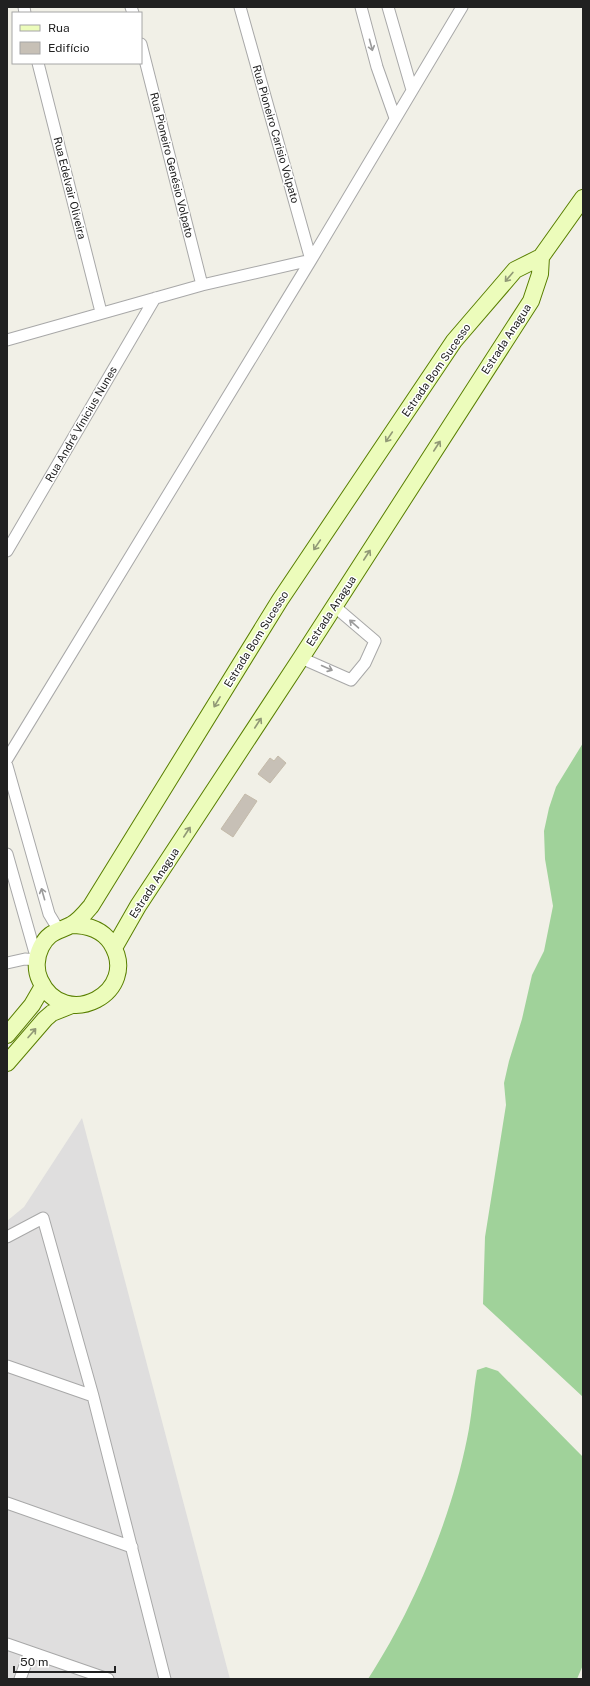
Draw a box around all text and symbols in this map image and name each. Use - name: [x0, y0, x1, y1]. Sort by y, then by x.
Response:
- legend: [12, 12, 142, 64]
- text: Rua: [48, 21, 70, 35]
- one-way arrow: [368, 38, 375, 51]
- text: Edifício: [48, 41, 90, 55]
- street label: Rua Pioneiro Carisio Volpato: [250, 63, 302, 205]
- street label: Rua Pioneiro Genésio Volpato: [148, 91, 196, 239]
- street label: Rua Edelvair Oliveira: [51, 136, 89, 240]
- one-way arrow: [504, 272, 513, 282]
- street label: Estrada Anagua: [479, 302, 533, 376]
- street label: Estrada Bom Sucesso: [399, 321, 473, 419]
- street label: Rua André Vinicius Nunes: [43, 364, 119, 484]
- one-way arrow: [385, 431, 393, 443]
- one-way arrow: [433, 441, 441, 452]
- one-way arrow: [313, 539, 321, 550]
- one-way arrow: [363, 550, 371, 561]
- street label: Estrada Anagua: [304, 574, 358, 648]
- street label: Estrada Bom Sucesso: [222, 589, 290, 689]
- one-way arrow: [349, 619, 359, 629]
- one-way arrow: [320, 665, 332, 672]
- one-way arrow: [212, 696, 220, 708]
- one-way arrow: [254, 718, 262, 729]
- one-way arrow: [183, 827, 191, 838]
- street label: Estrada Anagua: [127, 846, 181, 920]
- one-way arrow: [39, 887, 46, 900]
- one-way arrow: [28, 1028, 37, 1039]
- scale bar: [14, 1648, 115, 1674]
- text: 50 m: [20, 1655, 48, 1669]

